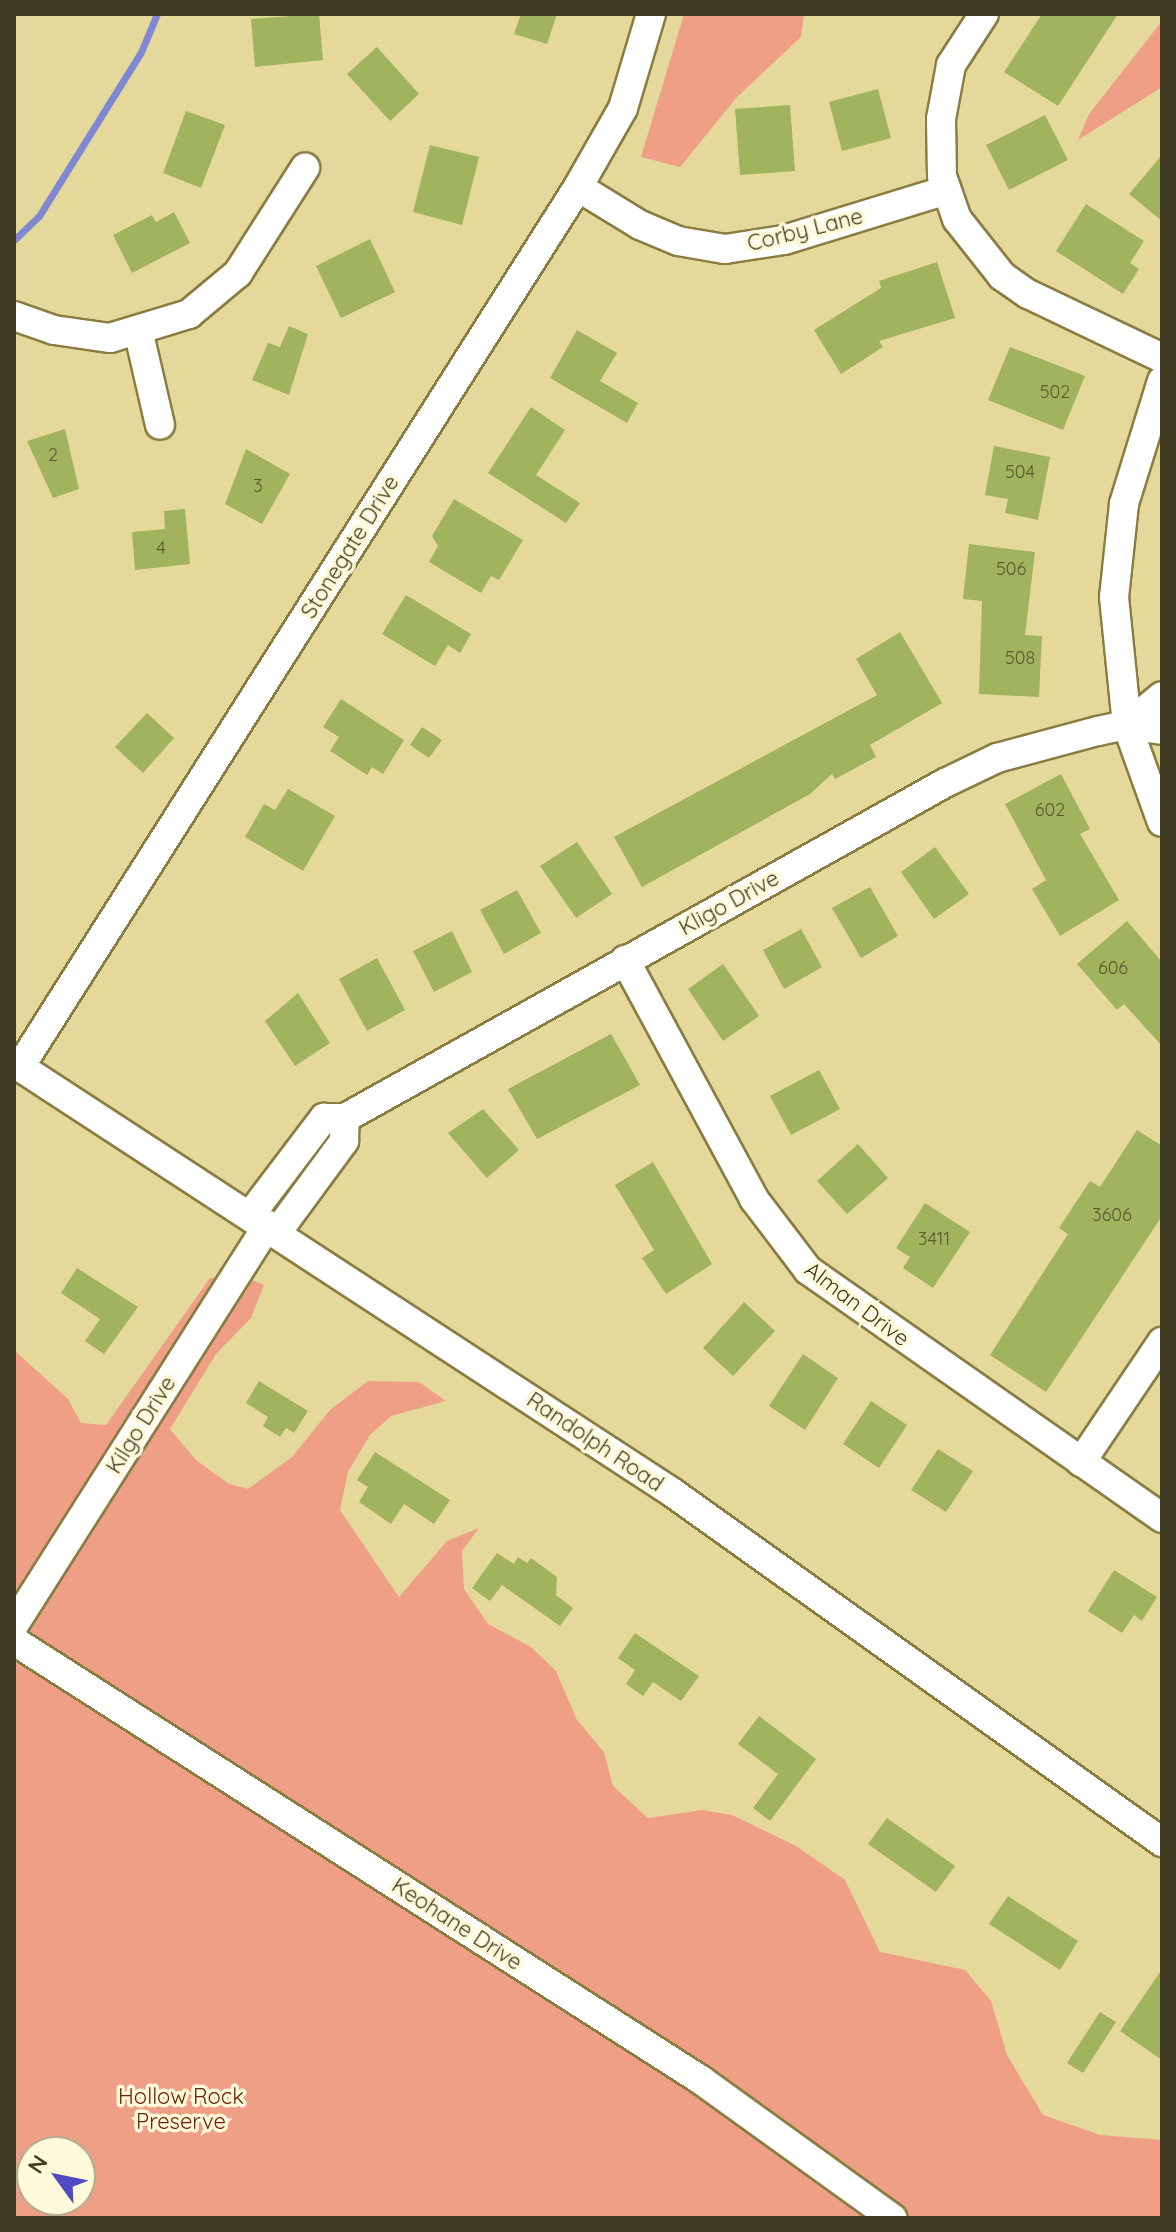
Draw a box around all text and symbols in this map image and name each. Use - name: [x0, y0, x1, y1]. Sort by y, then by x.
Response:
- street label: Corby Lane: [744, 203, 866, 257]
- house number: 502: [1040, 381, 1070, 403]
- house number: 2: [48, 444, 58, 466]
- house number: 504: [1005, 461, 1035, 483]
- street label: Stonegate Drive: [295, 471, 405, 623]
- house number: 3: [253, 475, 263, 497]
- house number: 4: [156, 537, 166, 559]
- house number: 506: [996, 558, 1026, 580]
- house number: 508: [1005, 647, 1035, 669]
- house number: 602: [1035, 799, 1065, 821]
- street label: Kligo Drive: [674, 865, 784, 941]
- house number: 606: [1098, 957, 1128, 979]
- house number: 3606: [1092, 1204, 1132, 1226]
- house number: 3411: [918, 1228, 950, 1250]
- street label: Alman Drive: [799, 1256, 915, 1352]
- street label: Kilgo Drive: [101, 1371, 181, 1479]
- street label: Randolph Road: [522, 1387, 668, 1497]
- street label: Keohane Drive: [387, 1872, 527, 1976]
- park label: Hollow Rock Preserve: [118, 2083, 244, 2134]
- north arrow: [16, 2136, 96, 2216]
- text: N: [21, 2150, 54, 2178]

